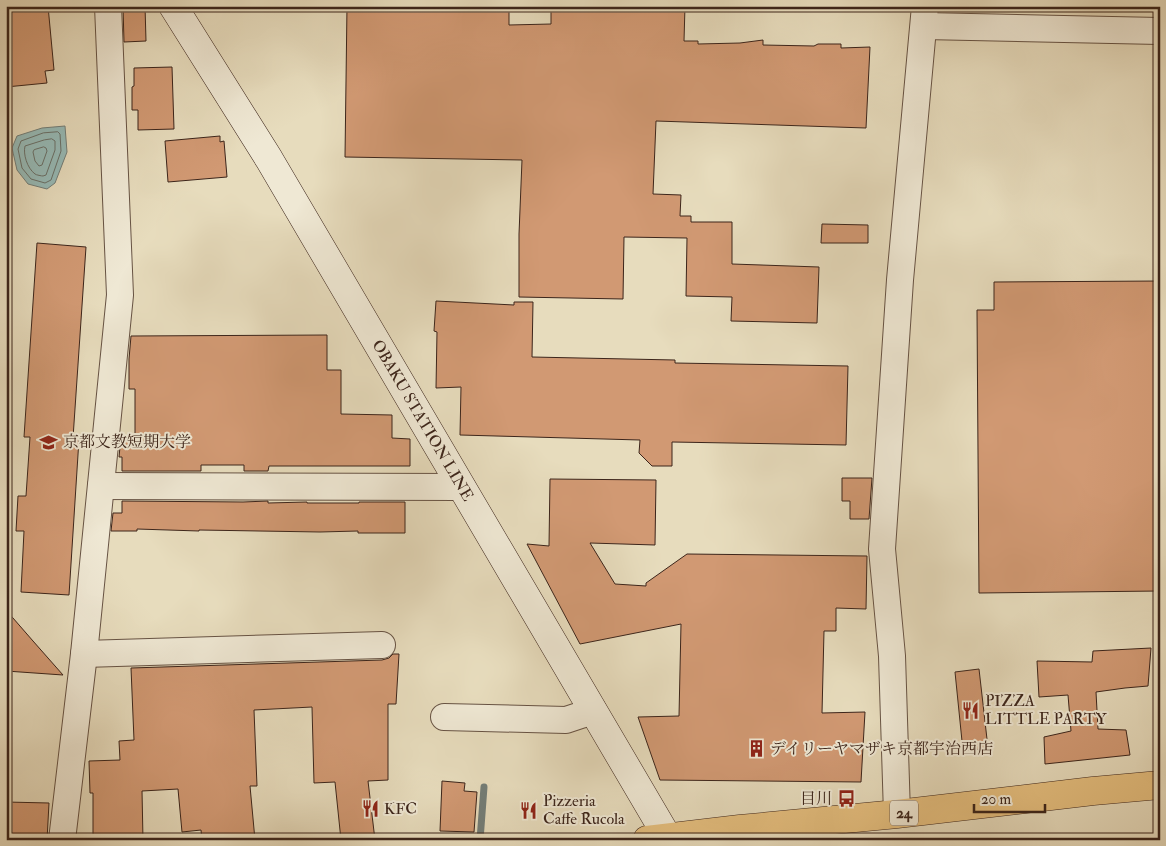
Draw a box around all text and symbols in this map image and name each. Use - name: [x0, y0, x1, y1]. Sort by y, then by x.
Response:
- street label: OBAKU STATION LINE: [368, 336, 478, 505]
- school or university icon: 京都文教短期大学: [39, 432, 59, 452]
- place label: 京都文教短期大学: [63, 432, 191, 452]
- place label: PIZZA LITTLE PARTY: [985, 691, 1108, 729]
- restaurant icon: PIZZA LITTLE PARTY: [961, 700, 981, 720]
- building icon: デイリーヤマザキ京都宇治西店: [746, 739, 766, 759]
- place label: デイリーヤマザキ京都宇治西店: [770, 739, 993, 759]
- scale bar: [974, 781, 1045, 813]
- place label: 目川: [800, 789, 832, 809]
- bus stop icon: 目川: [836, 789, 856, 809]
- text: 20 m: [981, 790, 1011, 809]
- place label: Pizzeria Caffe Rucola: [543, 791, 625, 829]
- restaurant icon: KFC: [360, 799, 380, 819]
- place label: KFC: [384, 799, 417, 819]
- restaurant icon: Pizzeria Caffe Rucola: [519, 800, 539, 820]
- road number: 24: [890, 800, 918, 826]

